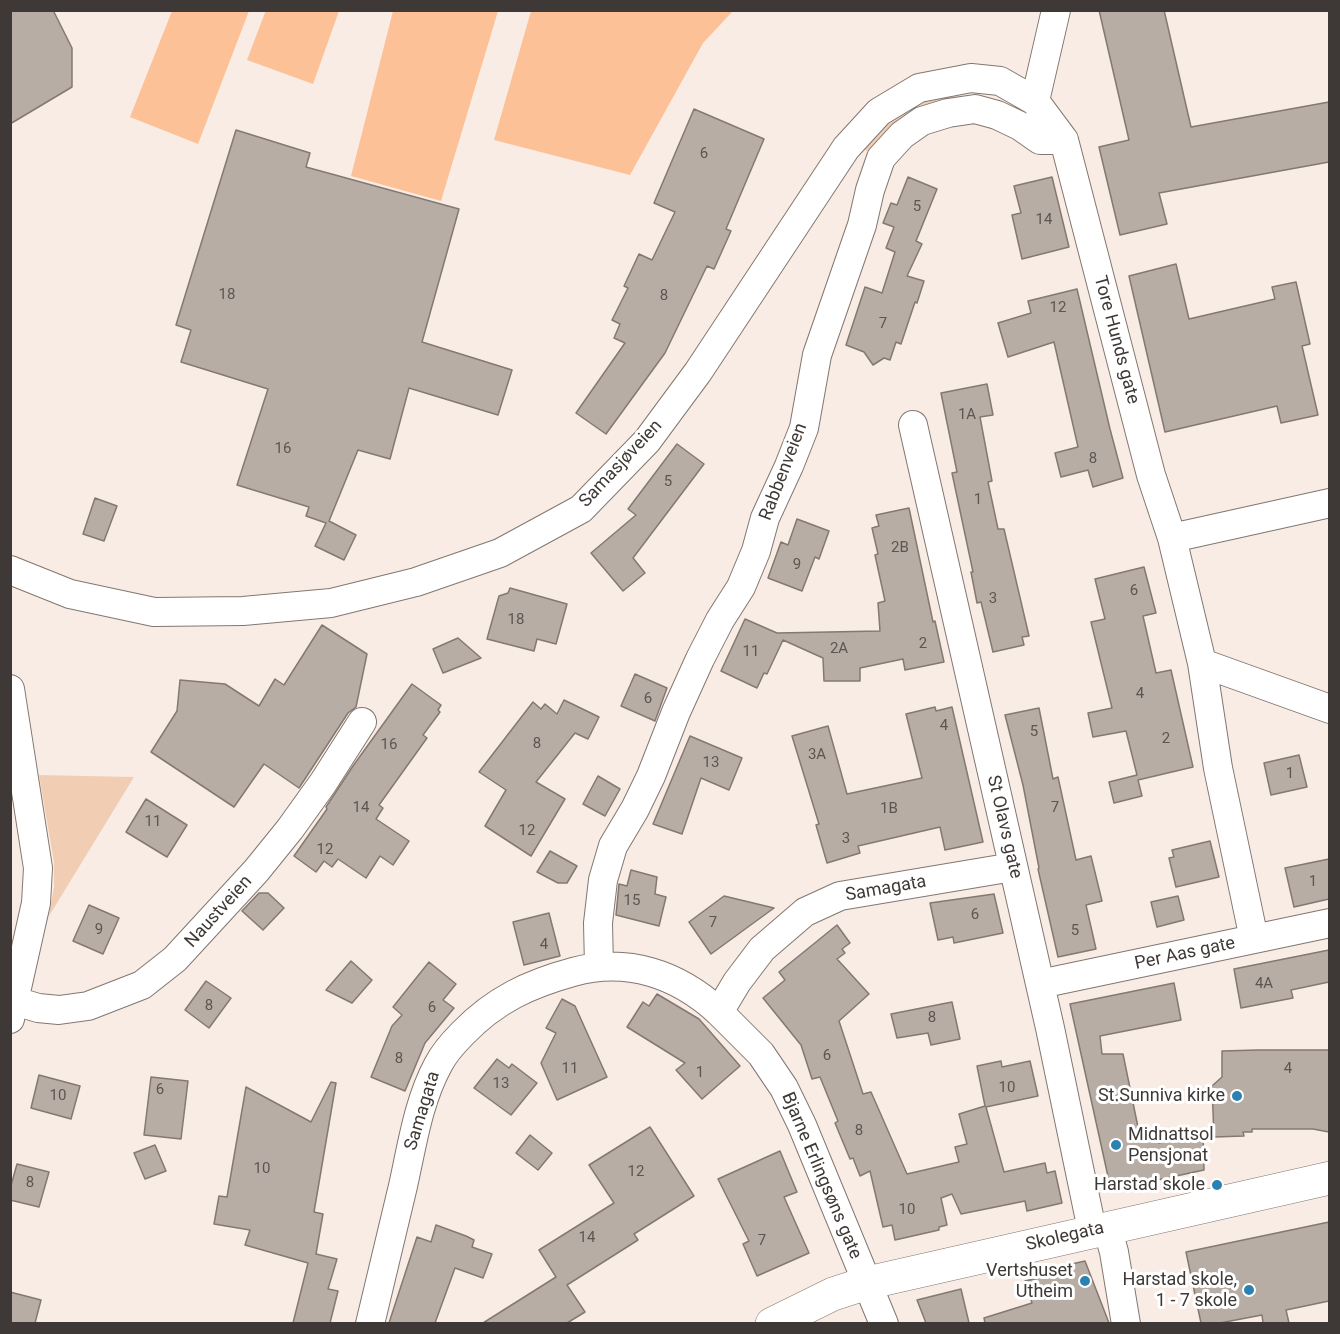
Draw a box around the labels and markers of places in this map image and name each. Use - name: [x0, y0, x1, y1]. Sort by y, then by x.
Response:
- place label: St.Sunniva kirke: [1098, 1085, 1225, 1107]
- marker: St.Sunniva kirke: [1230, 1089, 1244, 1103]
- place label: Midnattsol Pensjonat: [1128, 1124, 1214, 1166]
- marker: Midnattsol Pensjonat: [1109, 1138, 1123, 1152]
- place label: Harstad skole: [1094, 1174, 1205, 1196]
- marker: Harstad skole: [1210, 1178, 1224, 1192]
- place label: Vertshuset Utheim: [986, 1260, 1073, 1302]
- place label: Harstad skole, 1 - 7 skole: [1123, 1269, 1237, 1312]
- marker: Vertshuset Utheim: [1078, 1274, 1092, 1288]
- marker: Harstad skole, 1 - 7 skole: [1242, 1283, 1256, 1297]

